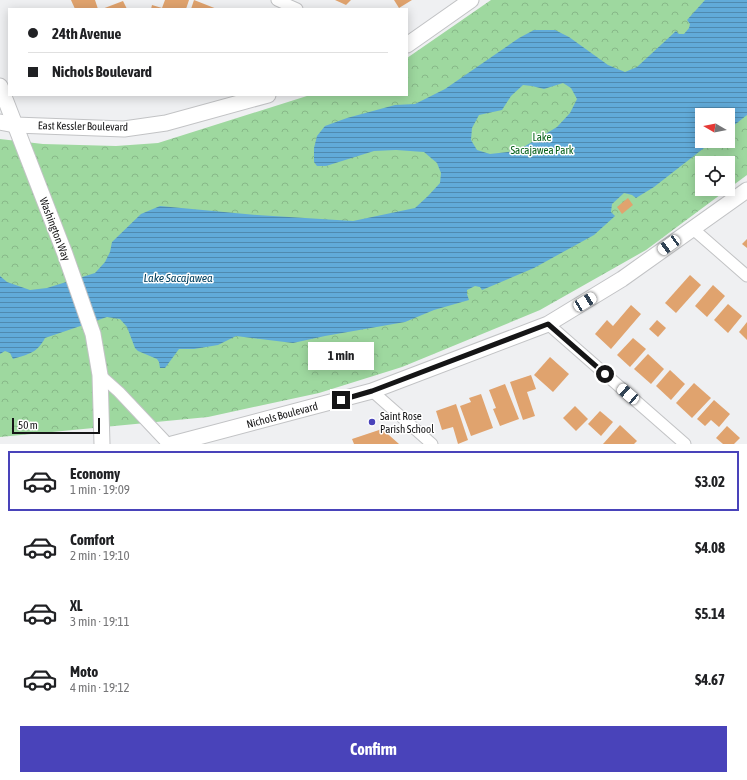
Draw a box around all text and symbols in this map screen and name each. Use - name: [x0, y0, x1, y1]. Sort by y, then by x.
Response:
- text: 24th Avenue: [52, 25, 121, 42]
- text: Nichols Boulevard: [52, 63, 152, 80]
- north arrow: [695, 108, 735, 148]
- map controls: [695, 108, 735, 196]
- street label: East Kessler Boulevard: [38, 119, 128, 133]
- park label: Lake Sacajawea Park: [510, 131, 574, 156]
- button: locate: [695, 156, 735, 196]
- street label: Washington Way: [37, 196, 73, 263]
- car: [656, 233, 682, 257]
- water label: Lake Sacajawea: [143, 271, 213, 285]
- car: [572, 291, 598, 313]
- callout: 1 min: [308, 342, 374, 370]
- text: 1 min: [328, 348, 354, 363]
- route start: [596, 365, 614, 383]
- car: [615, 382, 641, 406]
- route end: [332, 391, 350, 409]
- street label: Nichols Boulevard: [245, 400, 319, 430]
- place label: Saint Rose Parish School: [380, 410, 434, 435]
- scale bar: [12, 416, 100, 435]
- marker: Saint Rose Parish School: [367, 417, 377, 427]
- text: 50 m: [18, 419, 38, 431]
- icon: car: [22, 463, 58, 499]
- text: Economy: [70, 465, 120, 482]
- text: $3.02: [695, 473, 725, 490]
- text: 1 min · 19:09: [70, 482, 130, 497]
- icon: car: [22, 529, 58, 565]
- text: Comfort: [70, 531, 114, 548]
- text: $4.08: [695, 539, 725, 556]
- text: 2 min · 19:10: [70, 548, 130, 563]
- icon: car: [22, 595, 58, 631]
- text: XL: [70, 597, 83, 614]
- text: $5.14: [695, 605, 725, 622]
- text: 3 min · 19:11: [70, 614, 130, 629]
- icon: car: [22, 661, 58, 697]
- text: Moto: [70, 663, 98, 680]
- text: $4.67: [695, 671, 725, 688]
- text: 4 min · 19:12: [70, 680, 130, 695]
- button: Confirm: [20, 726, 727, 772]

